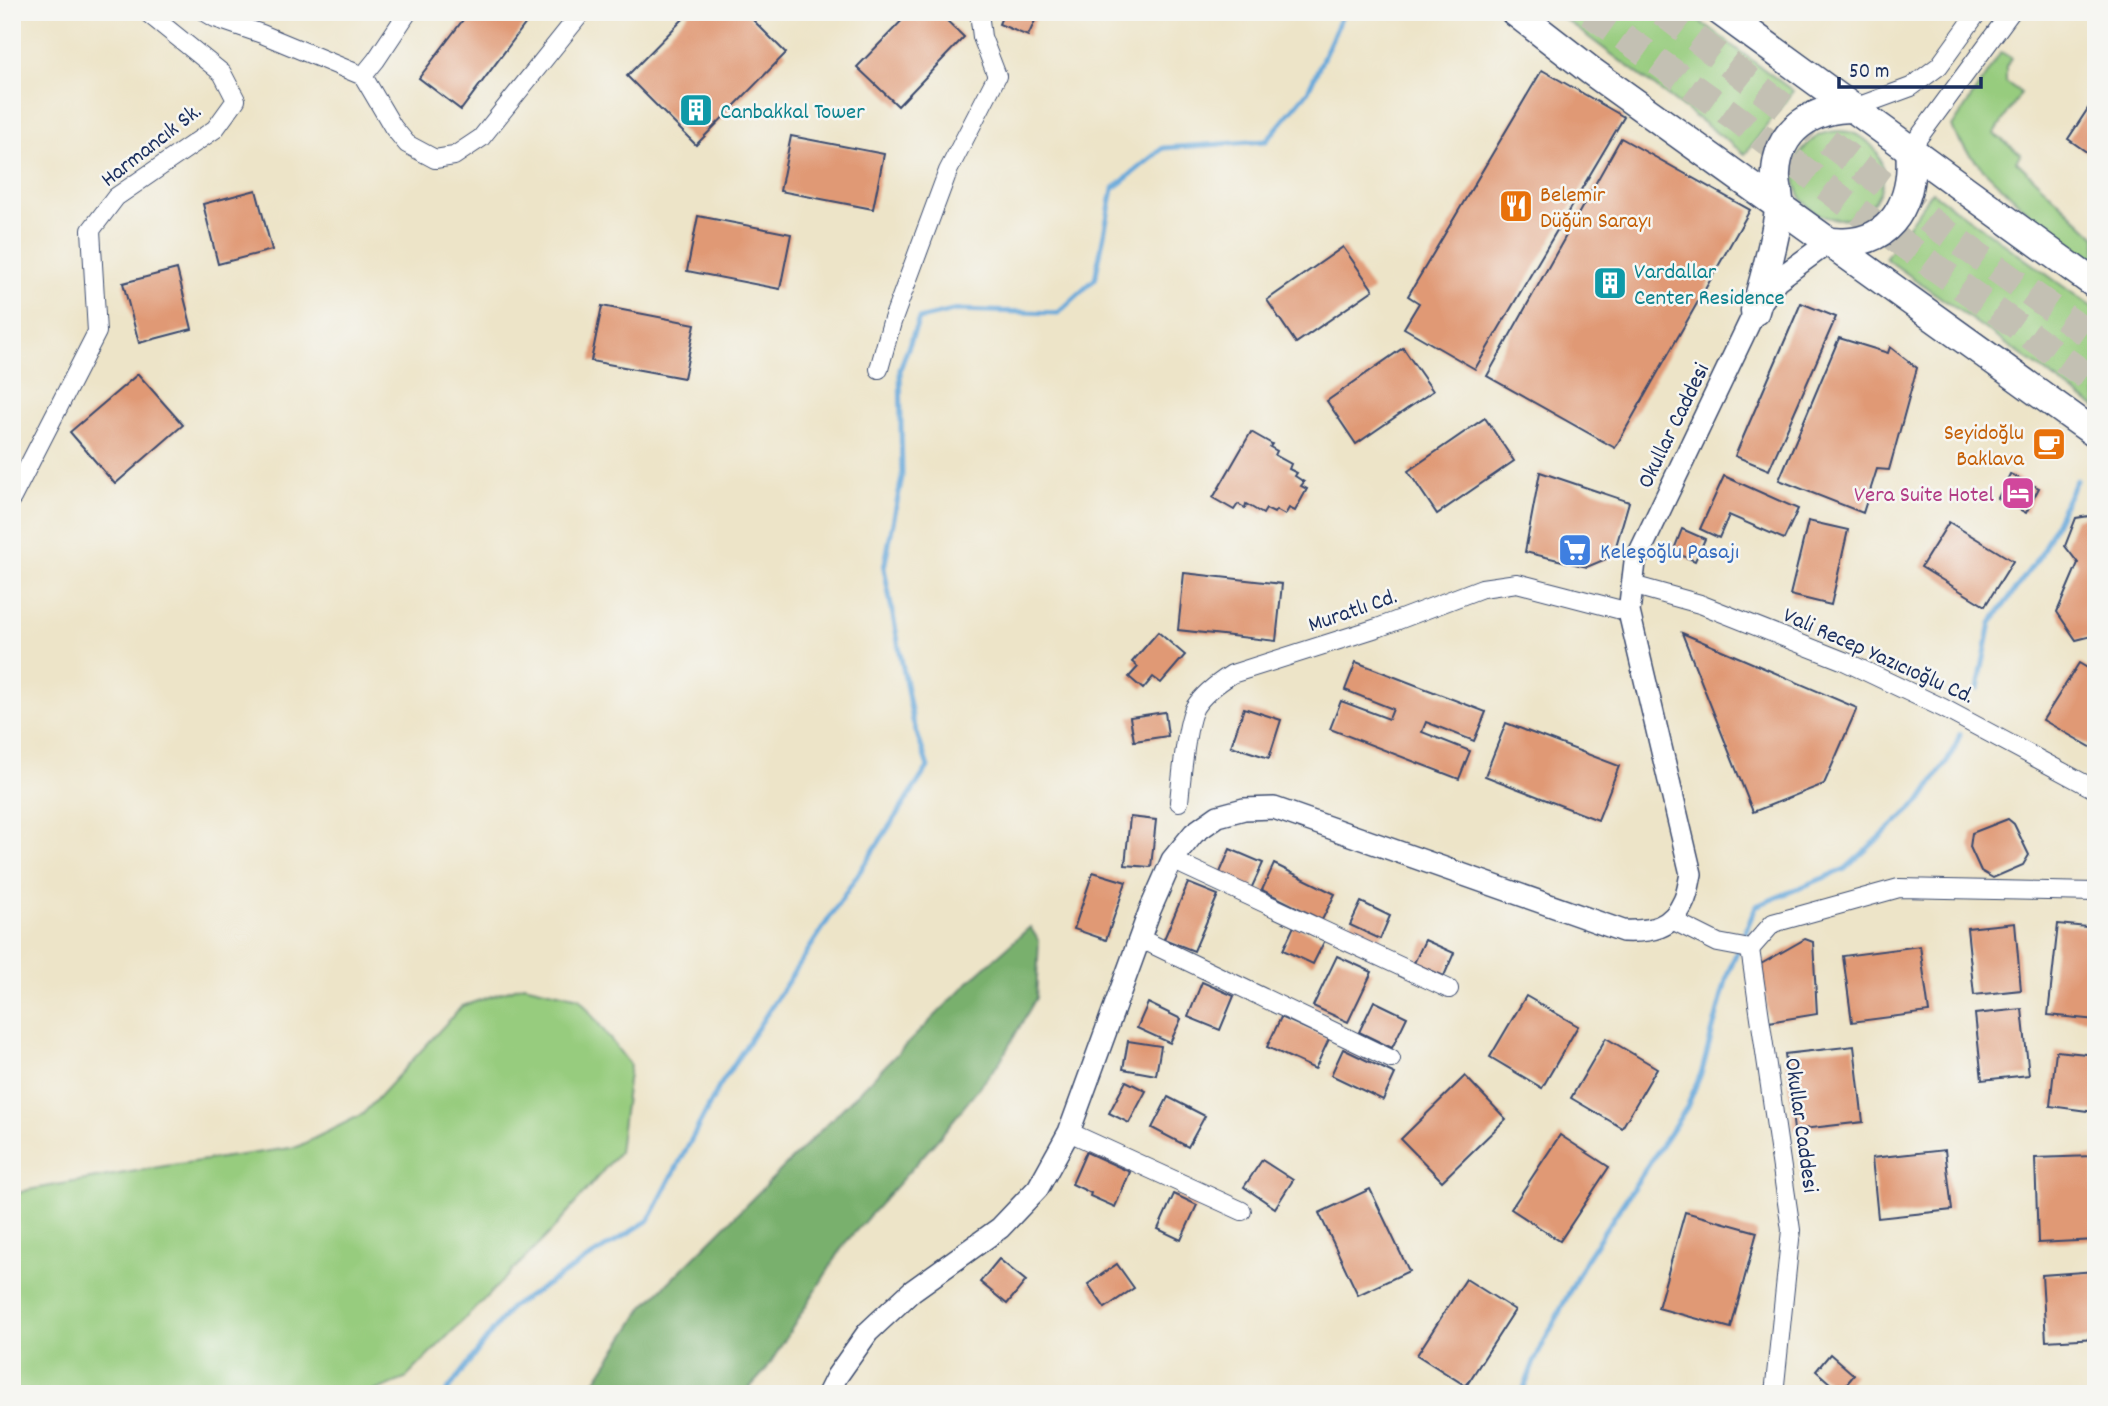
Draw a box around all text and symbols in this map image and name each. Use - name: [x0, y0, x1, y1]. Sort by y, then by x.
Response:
- scale bar: [1839, 46, 1980, 90]
- text: 50 m: [1849, 58, 1889, 88]
- building icon: Canbakkal Tower: [677, 91, 715, 129]
- street label: Harmancık Sk.: [95, 97, 210, 197]
- place label: Canbakkal Tower: [720, 97, 865, 130]
- place label: Belemir Düğün Sarayı: [1540, 180, 1651, 239]
- restaurant icon: Belemir Düğün Sarayı: [1497, 187, 1535, 225]
- place label: Vardallar Center Residence: [1634, 257, 1785, 316]
- building icon: Vardallar Center Residence: [1591, 264, 1629, 302]
- street label: Okullar Caddesi: [1631, 358, 1720, 495]
- place label: Seyidoğlu Baklava: [1944, 418, 2025, 477]
- cafe icon: Seyidoğlu Baklava: [2030, 425, 2068, 463]
- hotel icon: Vera Suite Hotel: [1999, 474, 2037, 512]
- place label: Vera Suite Hotel: [1854, 480, 1995, 513]
- supermarket icon: Keleşoğlu Pasajı: [1556, 531, 1594, 569]
- place label: Keleşoğlu Pasajı: [1600, 537, 1739, 570]
- street label: Muratlı Cd.: [1304, 582, 1402, 643]
- street label: Vali Recep Yazıcıoğlu Cd.: [1777, 600, 1978, 714]
- street label: Okullar Caddesi: [1774, 1056, 1825, 1195]

